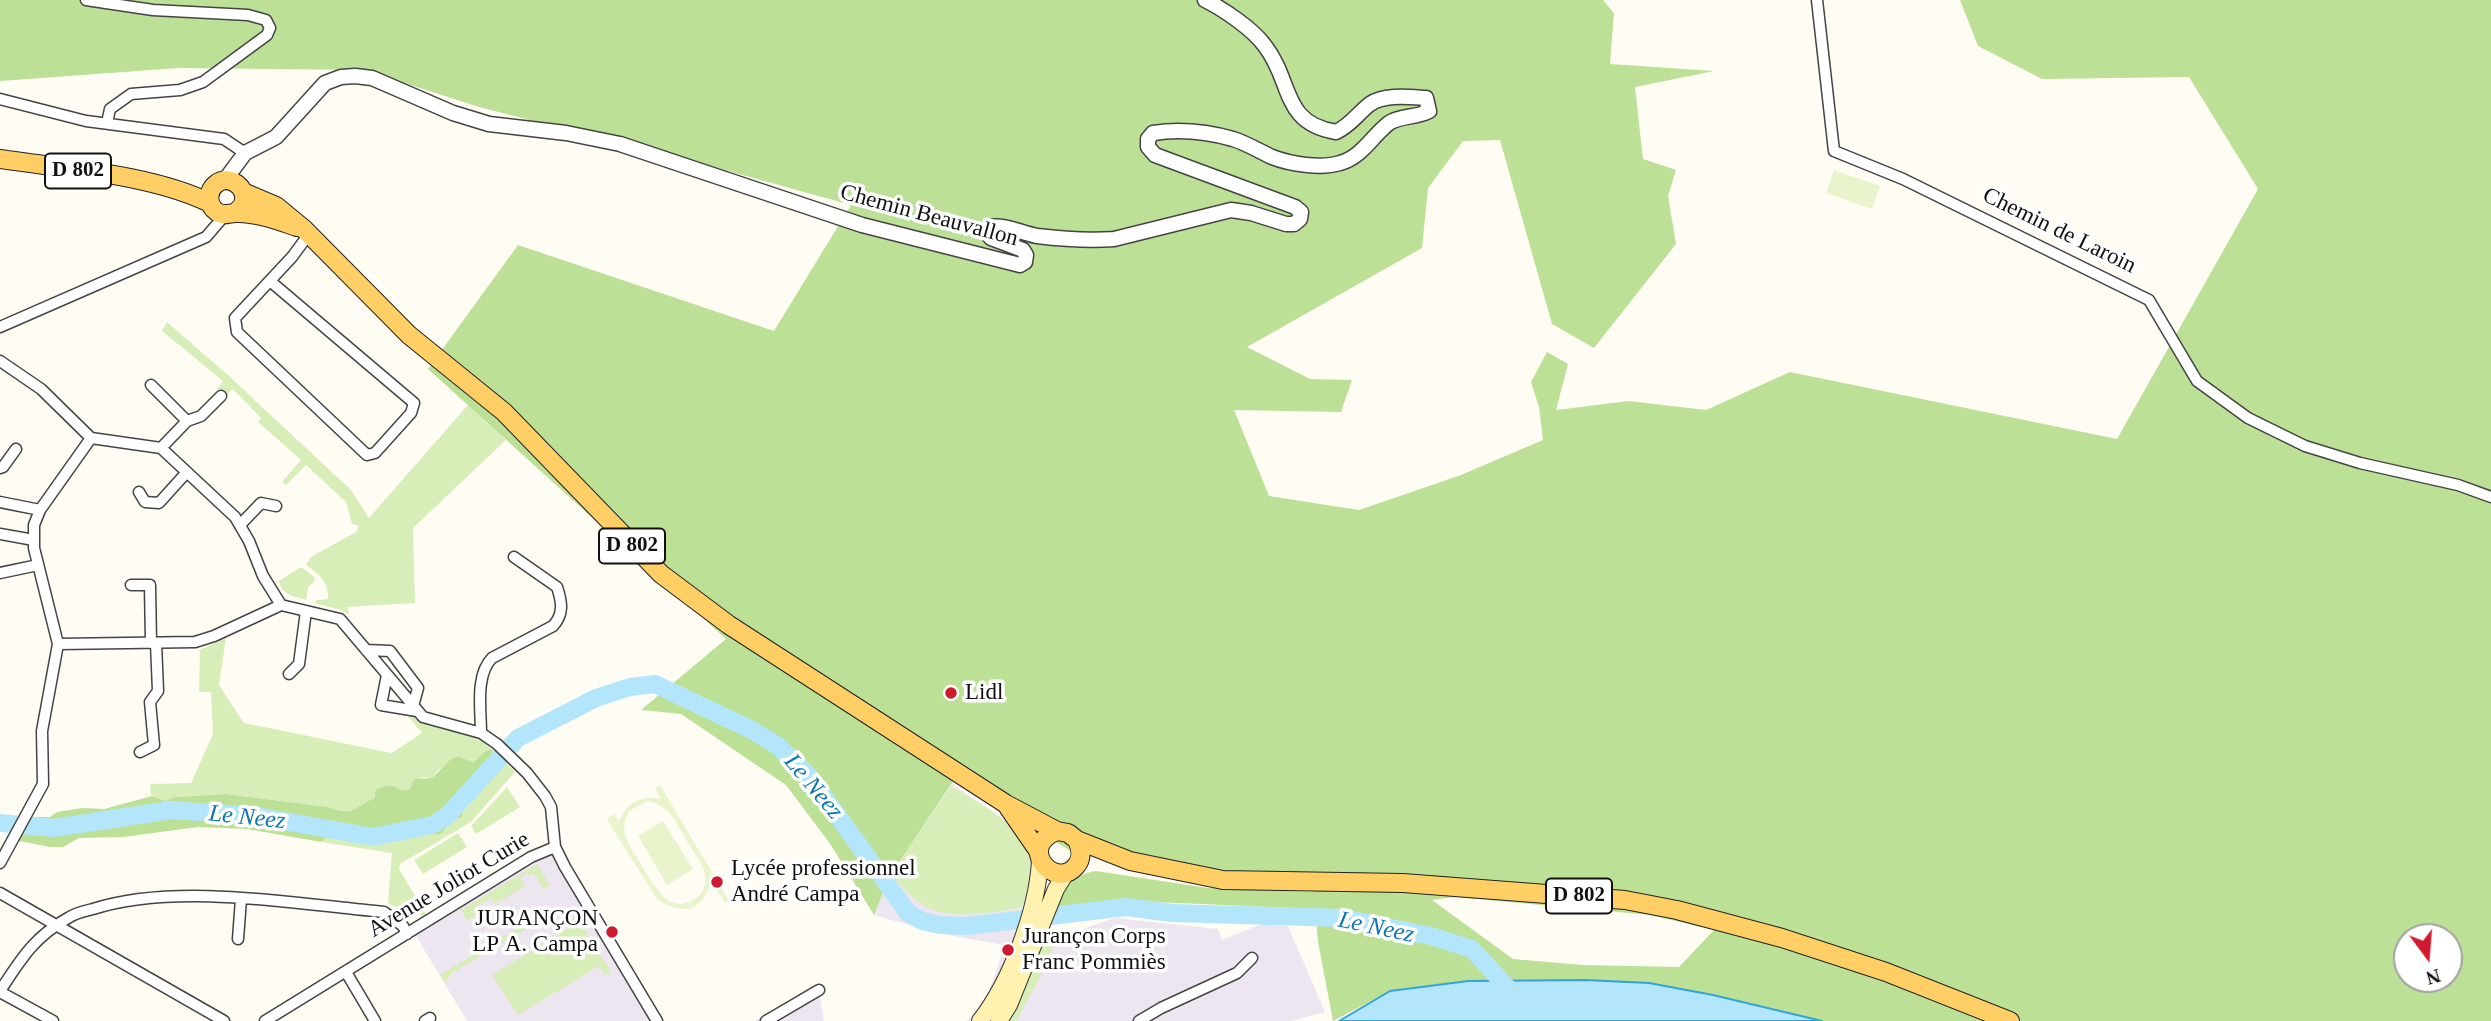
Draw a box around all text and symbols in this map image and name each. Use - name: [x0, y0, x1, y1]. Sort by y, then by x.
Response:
- road number: D 802: [45, 154, 111, 188]
- street label: Chemin Beauvallon: [837, 179, 1021, 253]
- street label: Chemin de Laroin: [1978, 182, 2140, 280]
- road number: D 802: [599, 528, 665, 564]
- place label: Lidl: [965, 679, 1003, 707]
- marker: Lidl: [943, 685, 959, 701]
- water label: Le Neez: [777, 748, 849, 826]
- water label: Le Neez: [207, 800, 287, 836]
- street label: Avenue Joliot Curie: [363, 826, 535, 944]
- place label: Lycée professionnel André Campa: [731, 855, 916, 909]
- marker: Lycée professionnel André Campa: [709, 874, 725, 890]
- road number: D 802: [1546, 878, 1612, 914]
- place label: JURANÇON LP A. Campa: [472, 905, 598, 959]
- water label: Le Neez: [1336, 906, 1416, 950]
- place label: Jurançon Corps Franc Pommiès: [1022, 923, 1166, 977]
- north arrow: [2393, 923, 2463, 993]
- marker: JURANÇON LP A. Campa: [604, 924, 620, 940]
- marker: Jurançon Corps Franc Pommiès: [1000, 942, 1016, 958]
- text: N: [2424, 965, 2443, 989]

